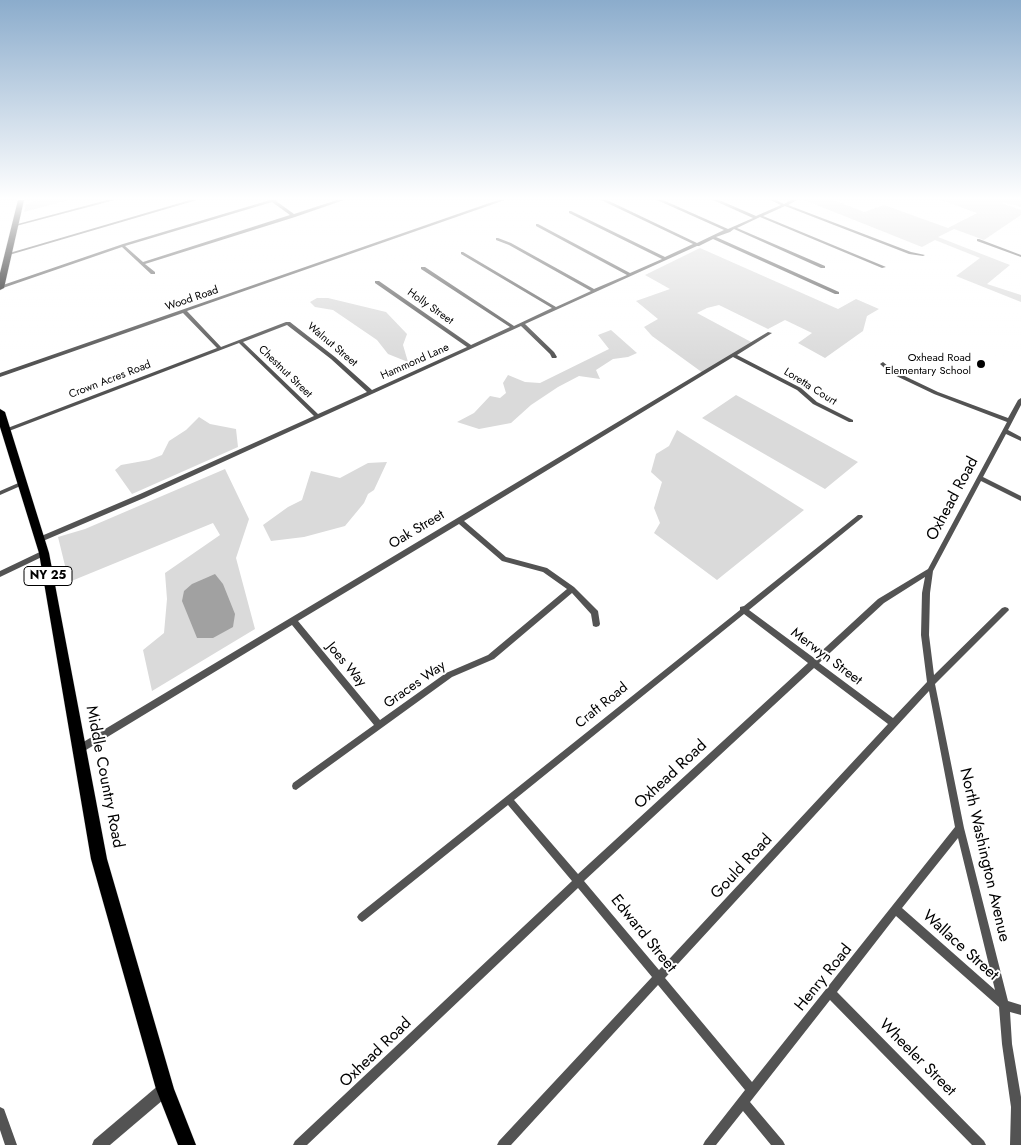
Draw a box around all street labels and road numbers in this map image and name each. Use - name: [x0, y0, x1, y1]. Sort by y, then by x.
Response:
- street label: Wood Road: [164, 284, 220, 314]
- street label: Holly Street: [404, 286, 456, 328]
- street label: Walnut Street: [304, 320, 360, 370]
- street label: Hammond Lane: [379, 341, 451, 383]
- street label: Chestnut Street: [255, 343, 315, 401]
- street label: Crown Acres Road: [67, 358, 153, 402]
- street label: Loretta Court: [781, 366, 839, 408]
- street label: Oxhead Road: [923, 454, 983, 544]
- street label: Oak Street: [386, 507, 448, 553]
- road number: NY 25: [24, 566, 72, 586]
- street label: Merwyn Street: [787, 625, 865, 689]
- street label: Joes Way: [322, 639, 370, 691]
- street label: Graces Way: [381, 658, 449, 712]
- street label: Craft Road: [572, 680, 632, 732]
- street label: Middle Country Road: [81, 704, 127, 850]
- street label: Oxhead Road: [631, 737, 711, 813]
- street label: North Washington Avenue: [955, 766, 1013, 944]
- street label: Gould Road: [707, 831, 777, 903]
- street label: Edward Street: [606, 891, 680, 977]
- street label: Wallace Street: [918, 907, 1002, 985]
- street label: Henry Road: [791, 941, 857, 1015]
- street label: Oxhead Road: [336, 1014, 416, 1092]
- street label: Wheeler Street: [874, 1015, 960, 1101]

